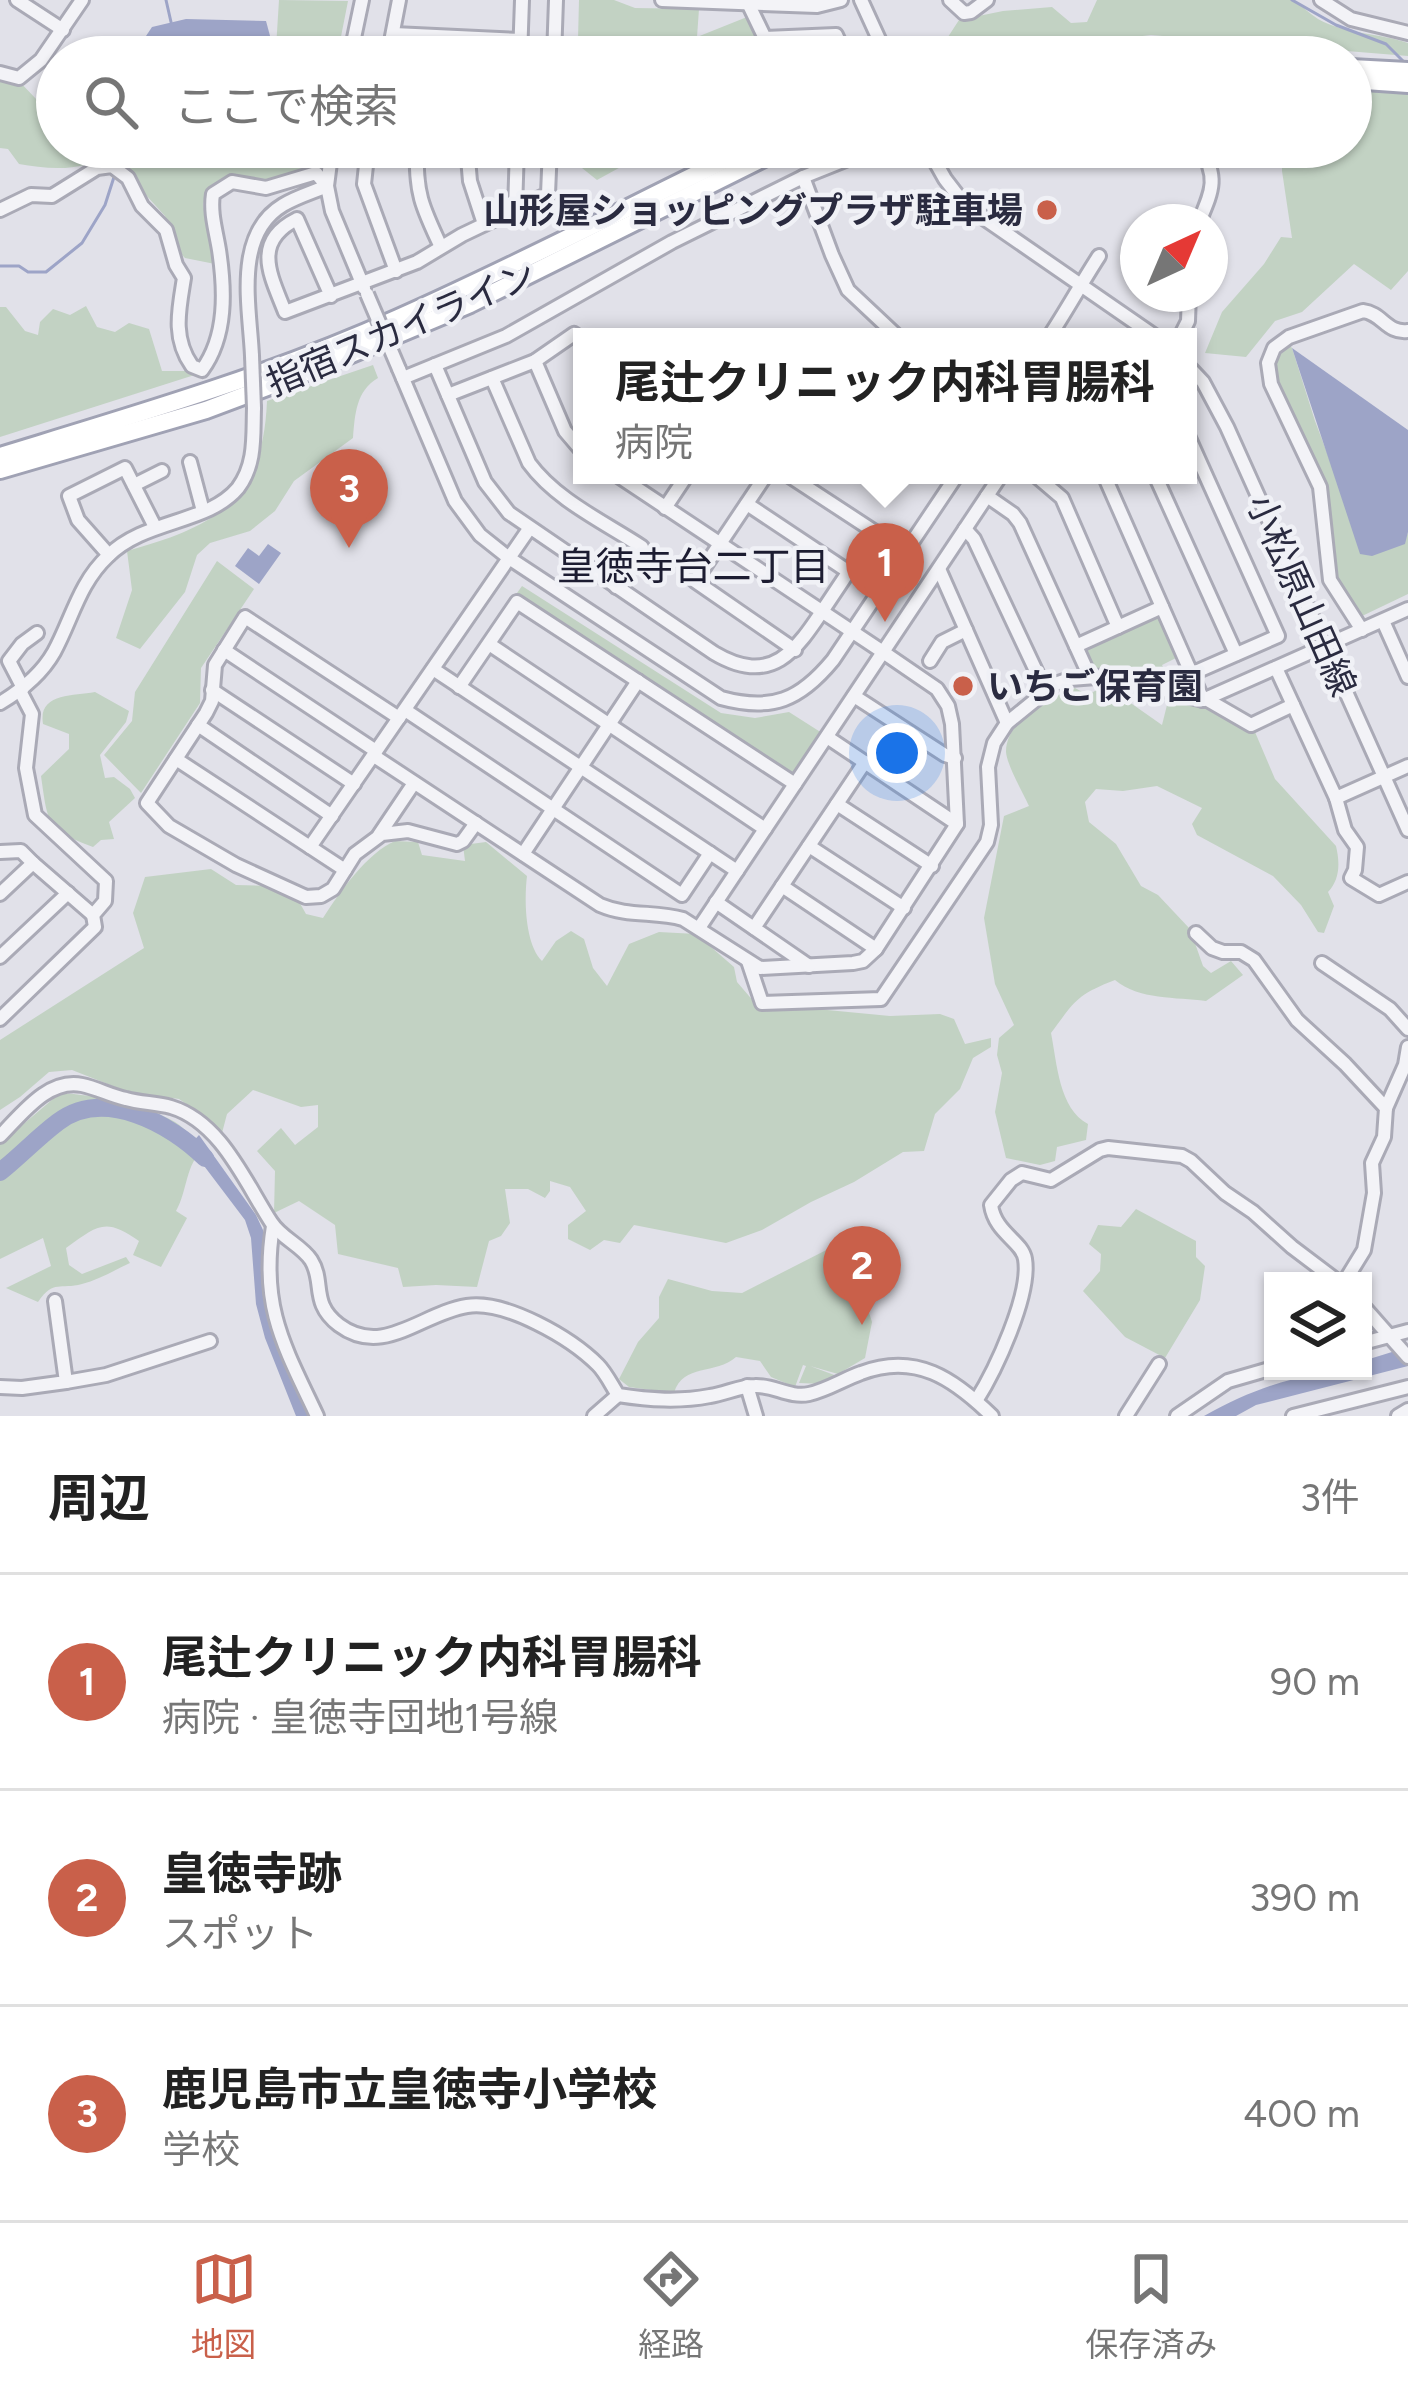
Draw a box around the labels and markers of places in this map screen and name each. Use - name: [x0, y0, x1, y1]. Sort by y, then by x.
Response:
- place label: 山形屋ショッピングプラザ駐車場: [483, 189, 1023, 232]
- marker: 山形屋ショッピングプラザ駐車場: [1034, 197, 1060, 223]
- pin: 3: [310, 449, 388, 548]
- pin: 1: [846, 523, 924, 622]
- place label: いちご保育園: [987, 665, 1203, 708]
- marker: いちご保育園: [950, 673, 976, 699]
- pin: 2: [823, 1226, 901, 1325]

